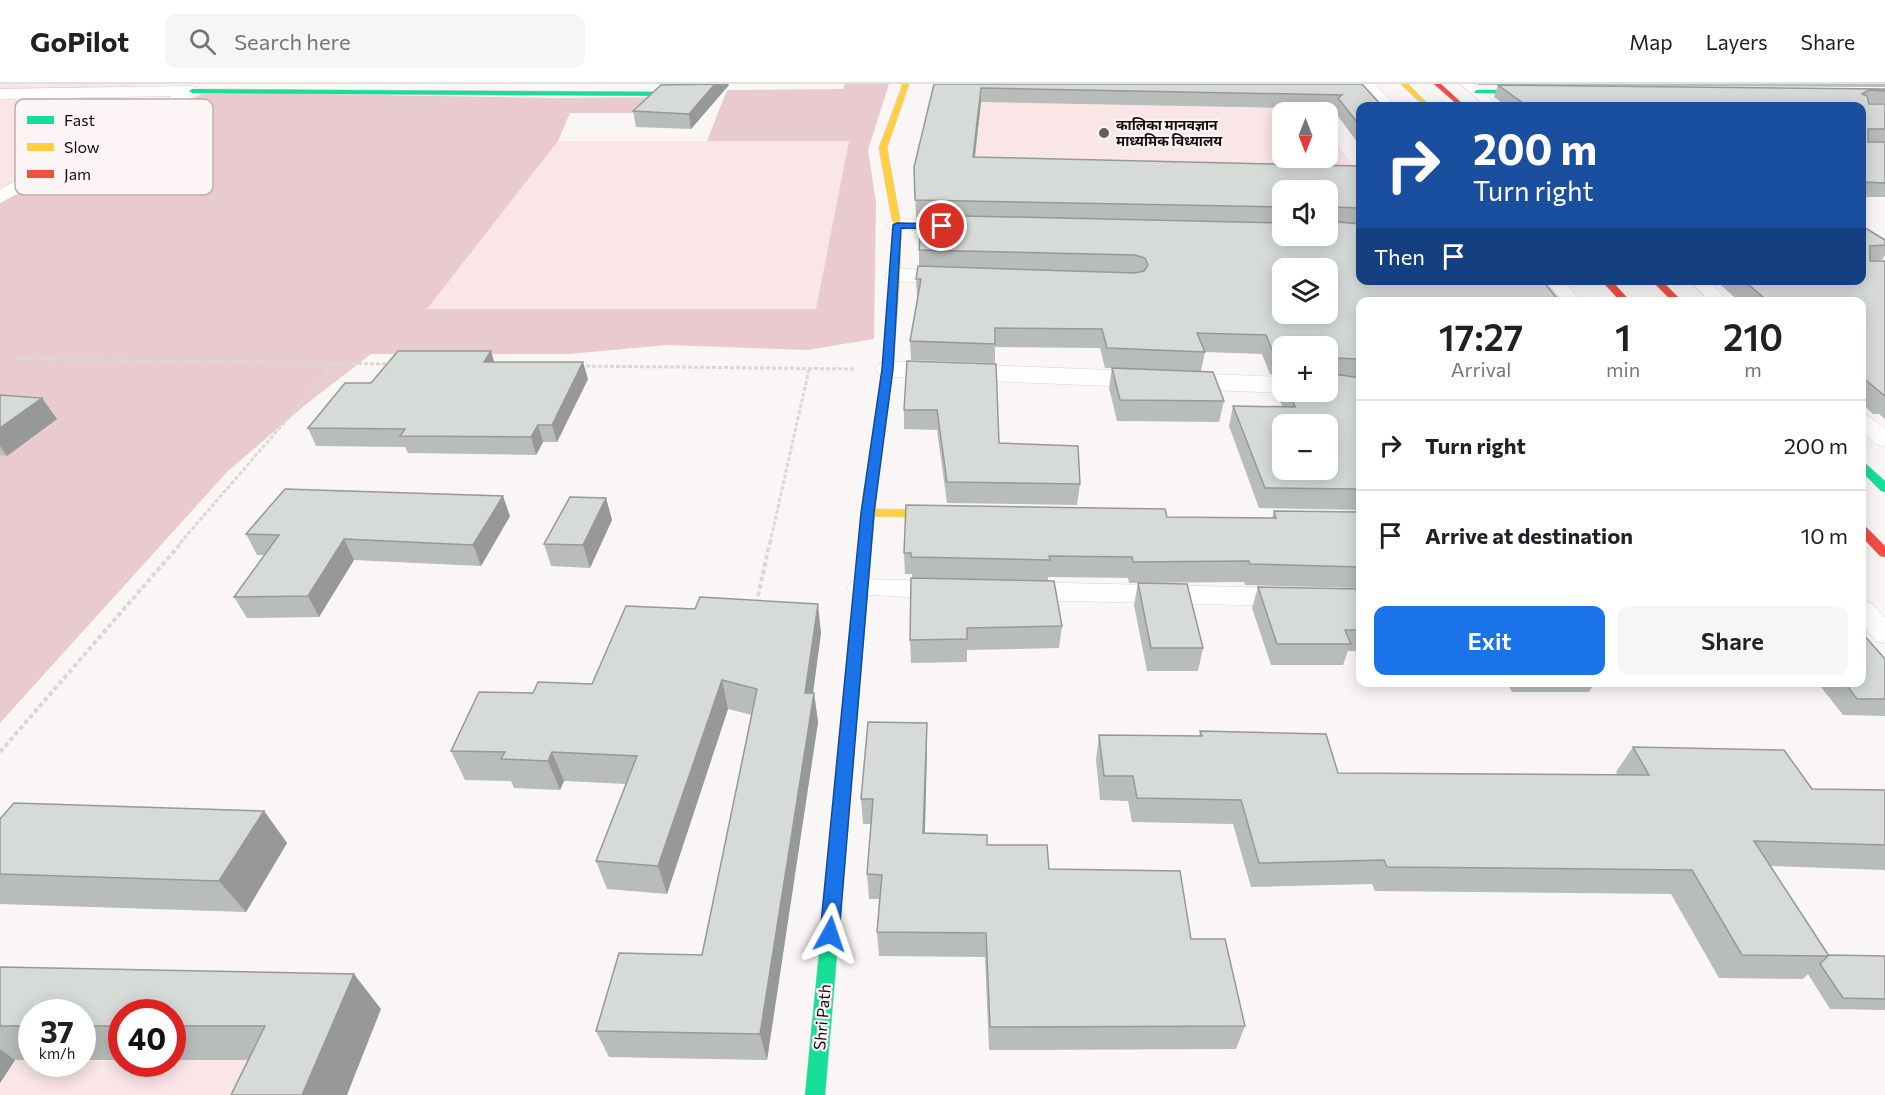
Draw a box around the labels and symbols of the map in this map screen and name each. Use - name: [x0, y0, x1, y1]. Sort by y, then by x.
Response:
- legend: [15, 99, 213, 195]
- north arrow: [1272, 102, 1338, 168]
- text: Fast: [64, 110, 95, 129]
- place label: कालिका मानवज्ञान माध्यमिक विध्यालय: [1116, 116, 1223, 149]
- marker: कालिका मानवज्ञान माध्यमिक विध्यालय: [1097, 126, 1111, 140]
- text: Slow: [64, 137, 100, 156]
- text: Jam: [64, 164, 91, 183]
- pin: [916, 200, 967, 251]
- position arrow: [798, 902, 862, 966]
- street label: Shri Path: [809, 983, 834, 1051]
- speed limit sign: 40: [108, 999, 186, 1077]

